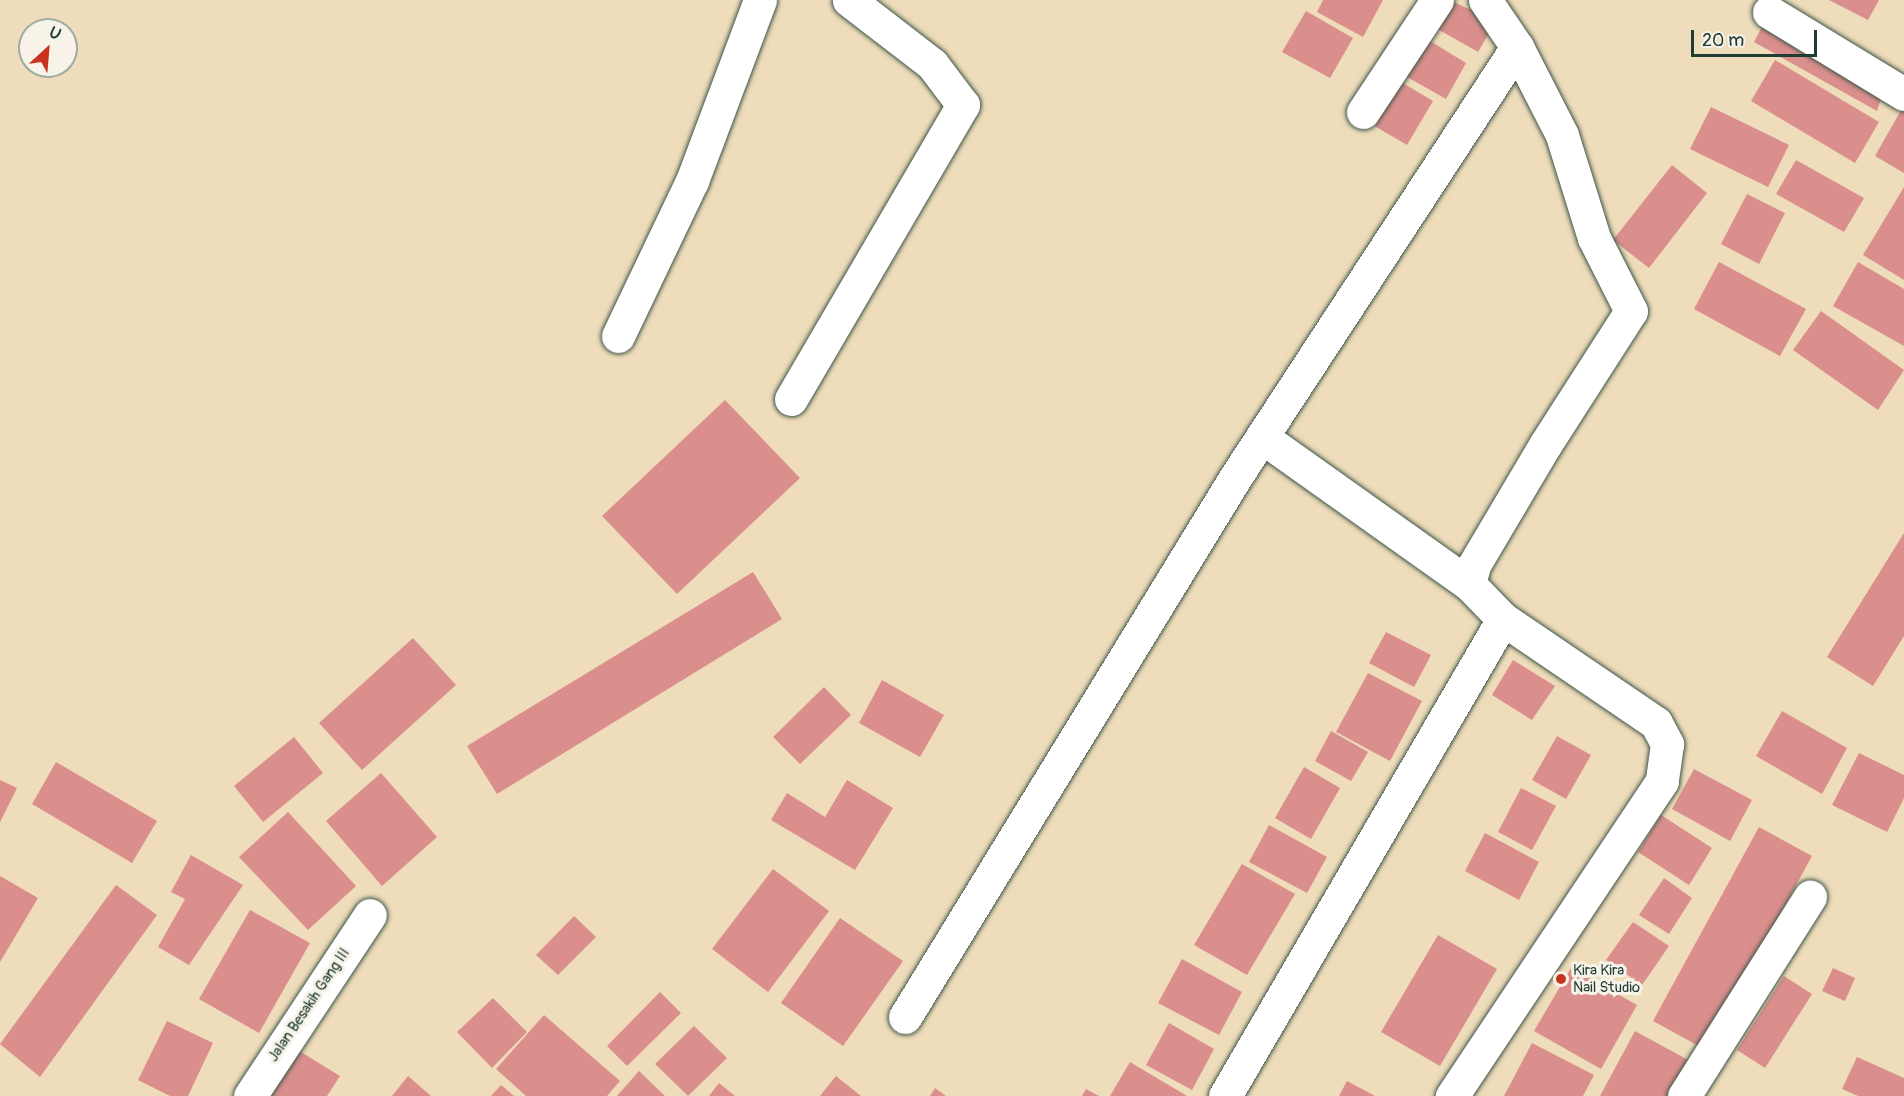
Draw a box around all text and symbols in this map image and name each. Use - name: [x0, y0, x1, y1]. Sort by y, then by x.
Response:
- north arrow: [18, 18, 78, 78]
- scale bar: [1694, 18, 1820, 56]
- text: U: [46, 22, 64, 45]
- text: 20 m: [1702, 29, 1744, 52]
- street label: Jalan Besakih Gang III: [264, 945, 354, 1065]
- place label: Kira Kira Nail Studio: [1573, 961, 1640, 996]
- marker: Kira Kira Nail Studio: [1554, 972, 1568, 986]

